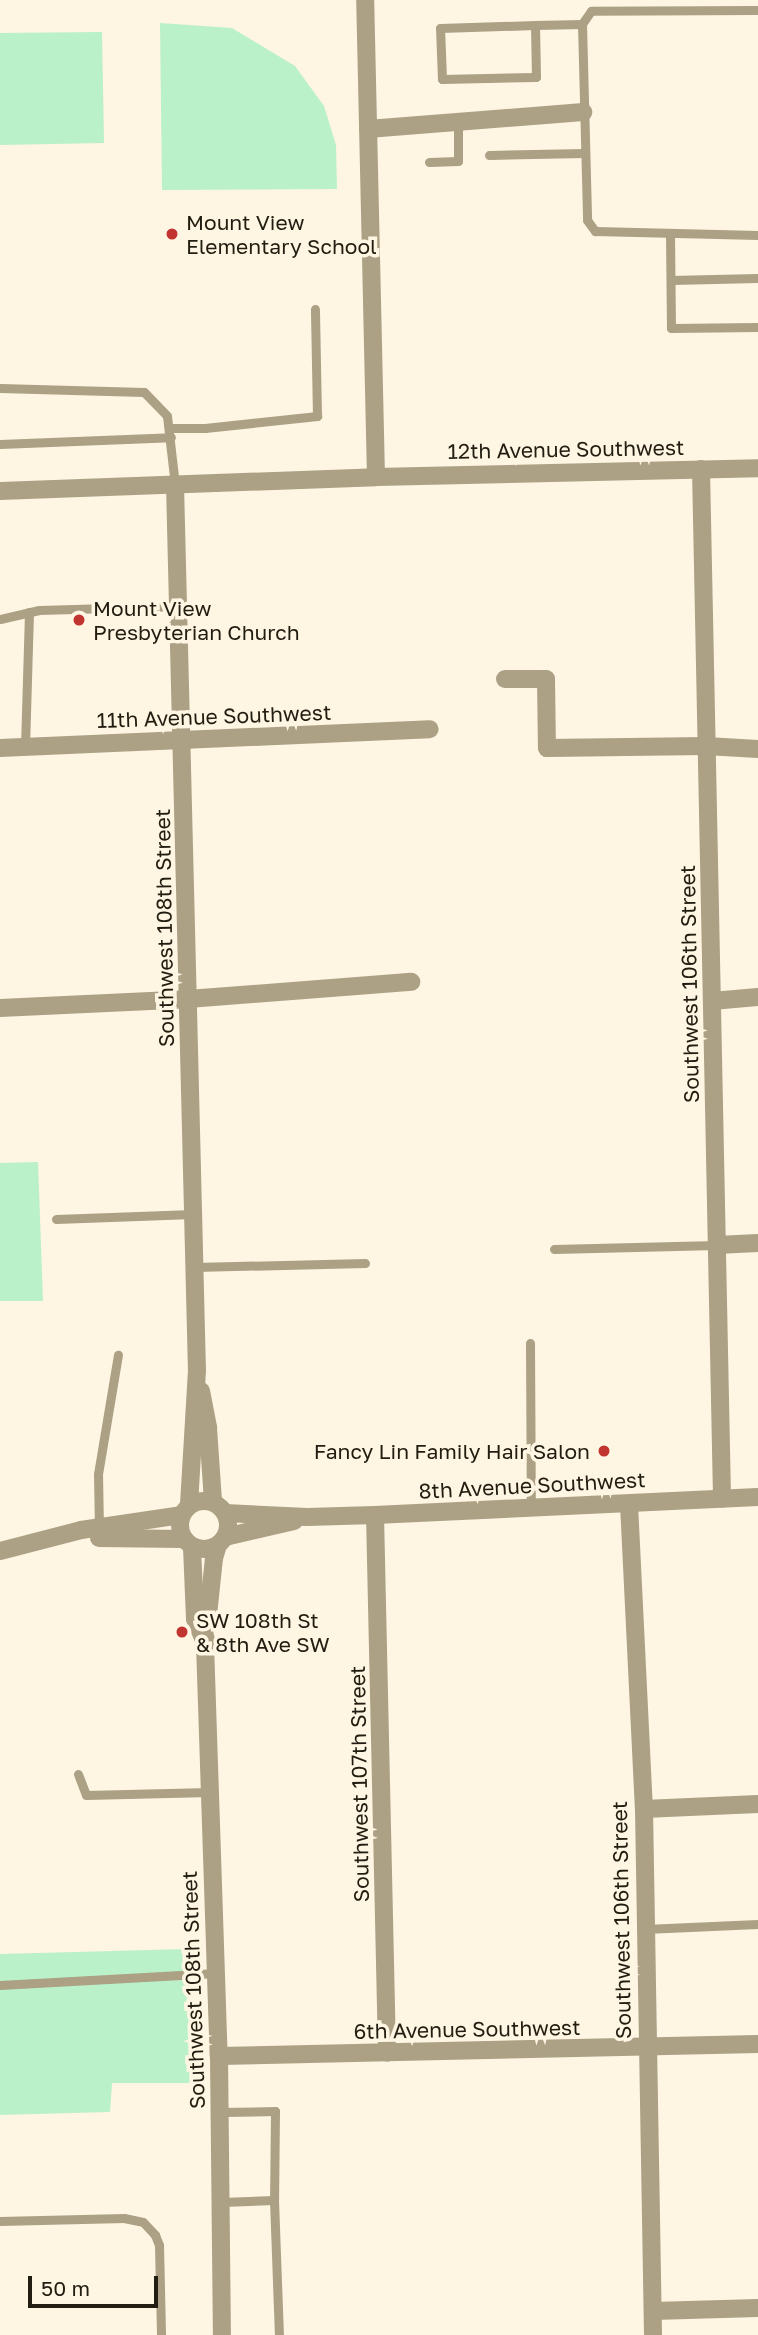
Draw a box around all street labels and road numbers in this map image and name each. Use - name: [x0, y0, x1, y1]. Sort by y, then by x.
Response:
- street label: 12th Avenue Southwest: [447, 434, 685, 464]
- street label: 11th Avenue Southwest: [96, 699, 332, 733]
- street label: Southwest 108th Street: [149, 809, 179, 1047]
- street label: Southwest 106th Street: [674, 865, 704, 1103]
- street label: 8th Avenue Southwest: [418, 1466, 646, 1504]
- street label: Southwest 107th Street: [344, 1665, 374, 1903]
- street label: Southwest 106th Street: [606, 1801, 636, 2039]
- street label: Southwest 108th Street: [176, 1870, 210, 2110]
- street label: 6th Avenue Southwest: [353, 2014, 581, 2044]

